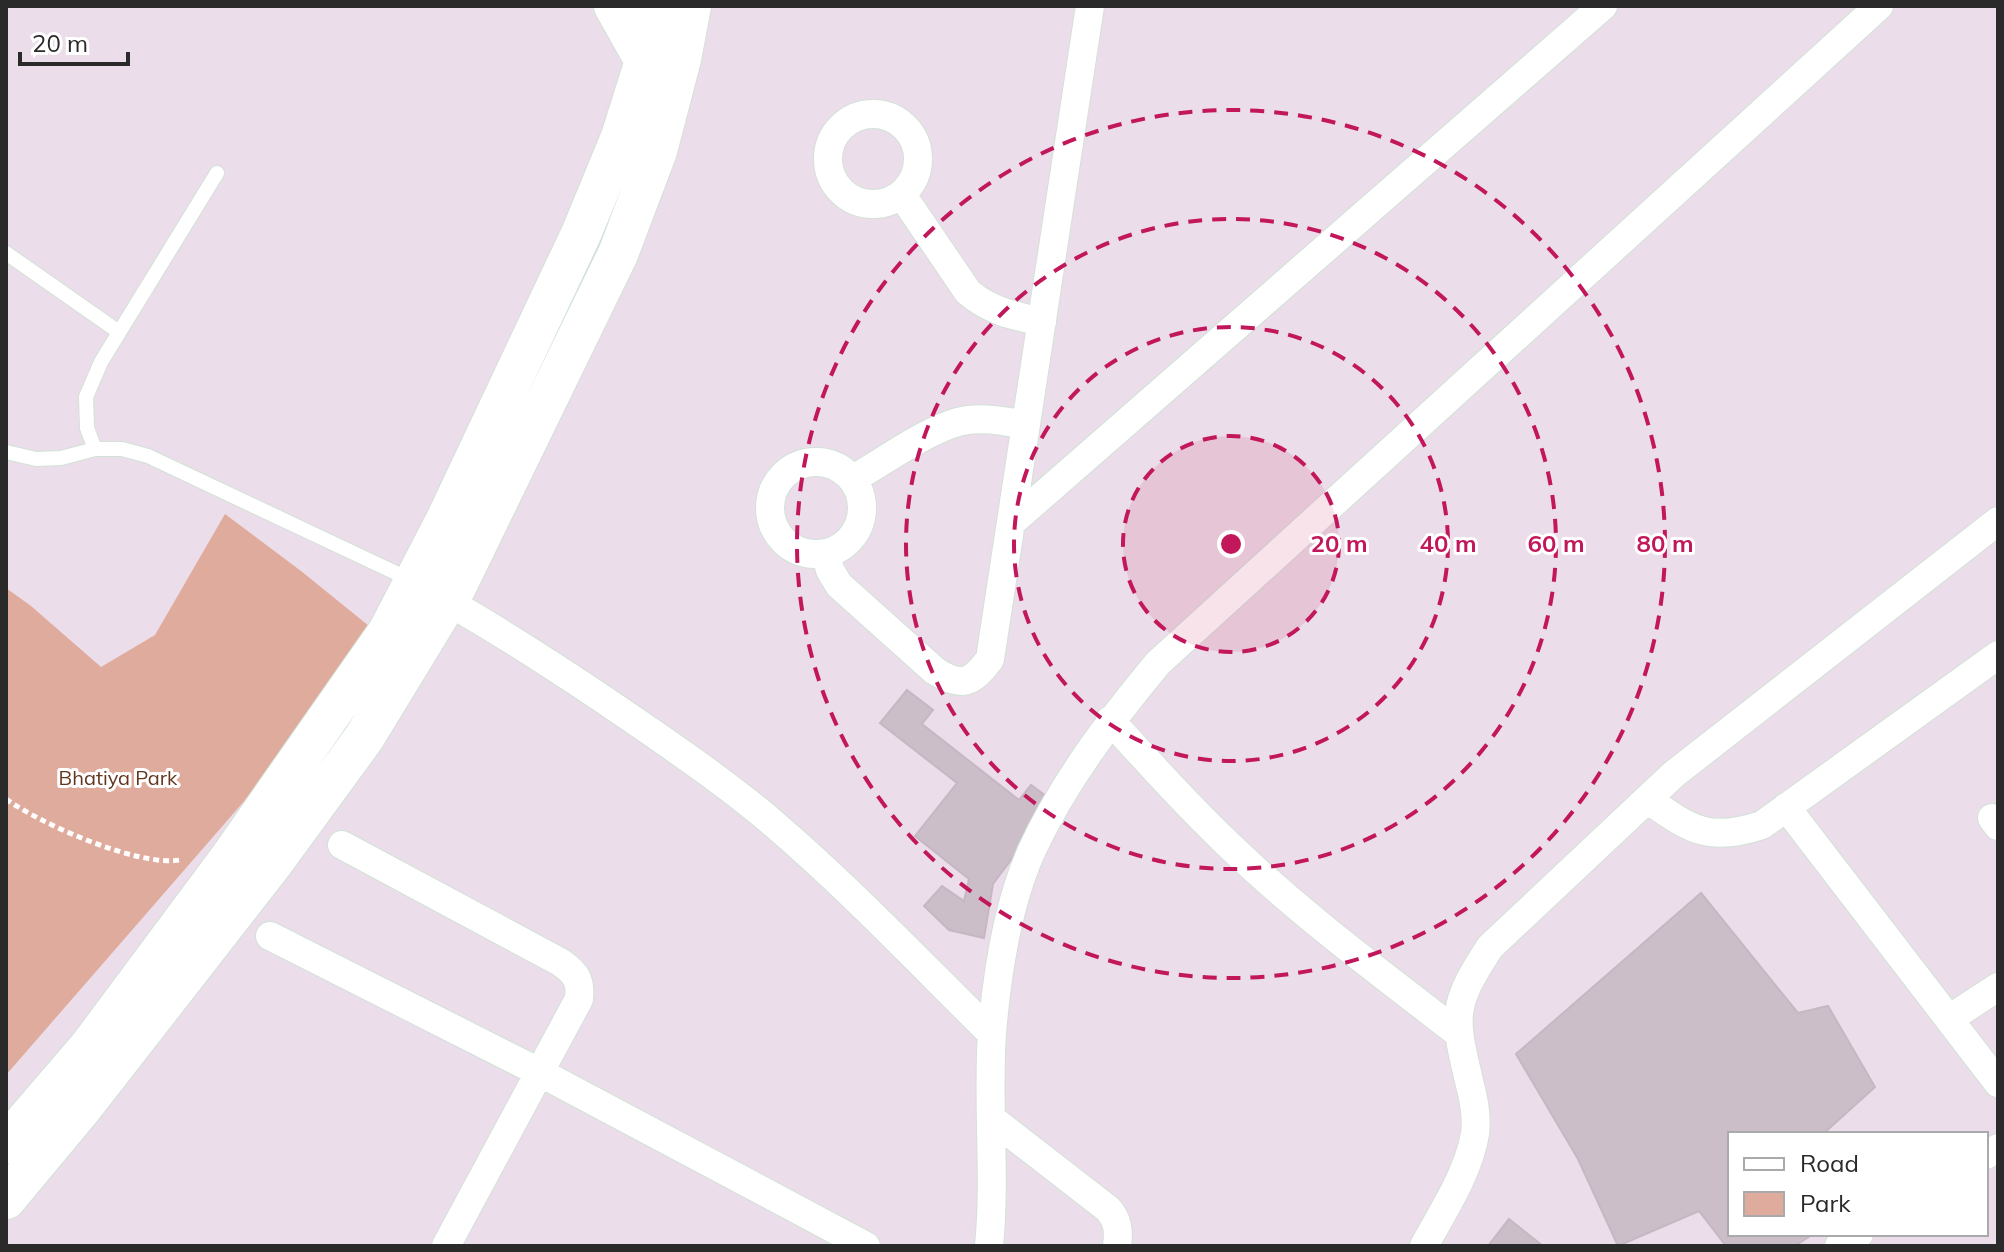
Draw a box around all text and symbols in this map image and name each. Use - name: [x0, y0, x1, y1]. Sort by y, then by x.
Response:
- scale bar: [20, 16, 128, 66]
- text: 20 m: [32, 28, 88, 58]
- text: 20 m: [1311, 528, 1367, 558]
- text: 40 m: [1420, 528, 1476, 558]
- text: 60 m: [1528, 528, 1584, 558]
- text: 80 m: [1637, 528, 1693, 558]
- centre of rings: [1217, 530, 1245, 558]
- park label: Bhatiya Park: [59, 765, 178, 790]
- legend: [1728, 1132, 1988, 1236]
- text: Road: [1800, 1148, 1859, 1178]
- text: Park: [1800, 1188, 1851, 1218]

